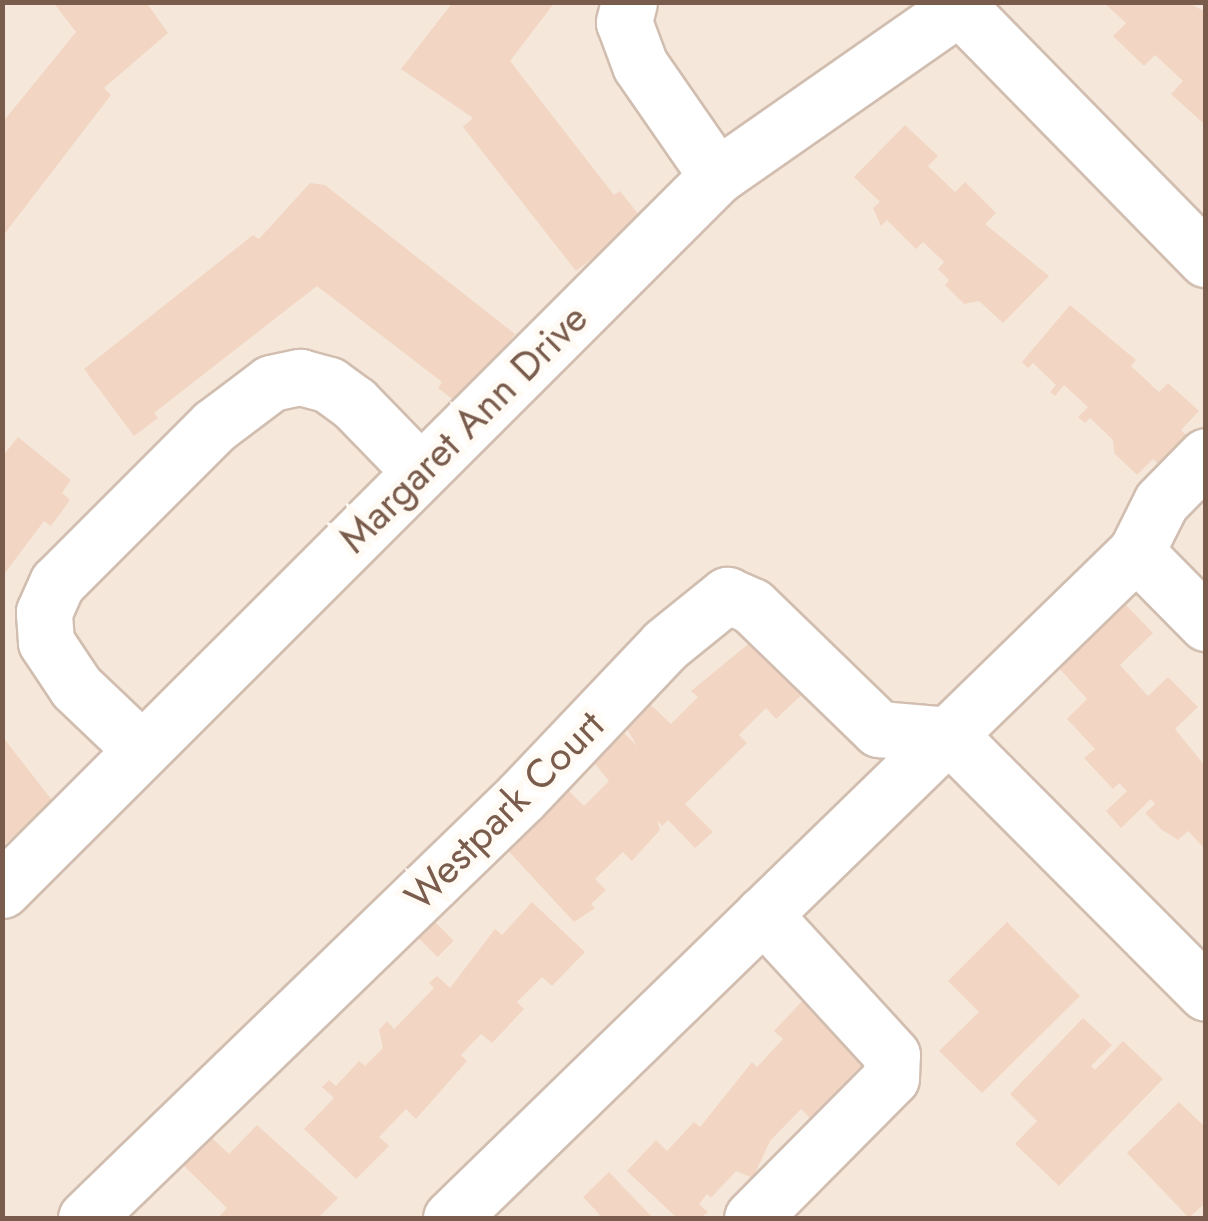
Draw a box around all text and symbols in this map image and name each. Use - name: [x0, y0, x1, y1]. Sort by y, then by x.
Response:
- street label: Margaret Ann Drive: [329, 294, 597, 562]
- street label: Westpark Court: [395, 701, 613, 919]

